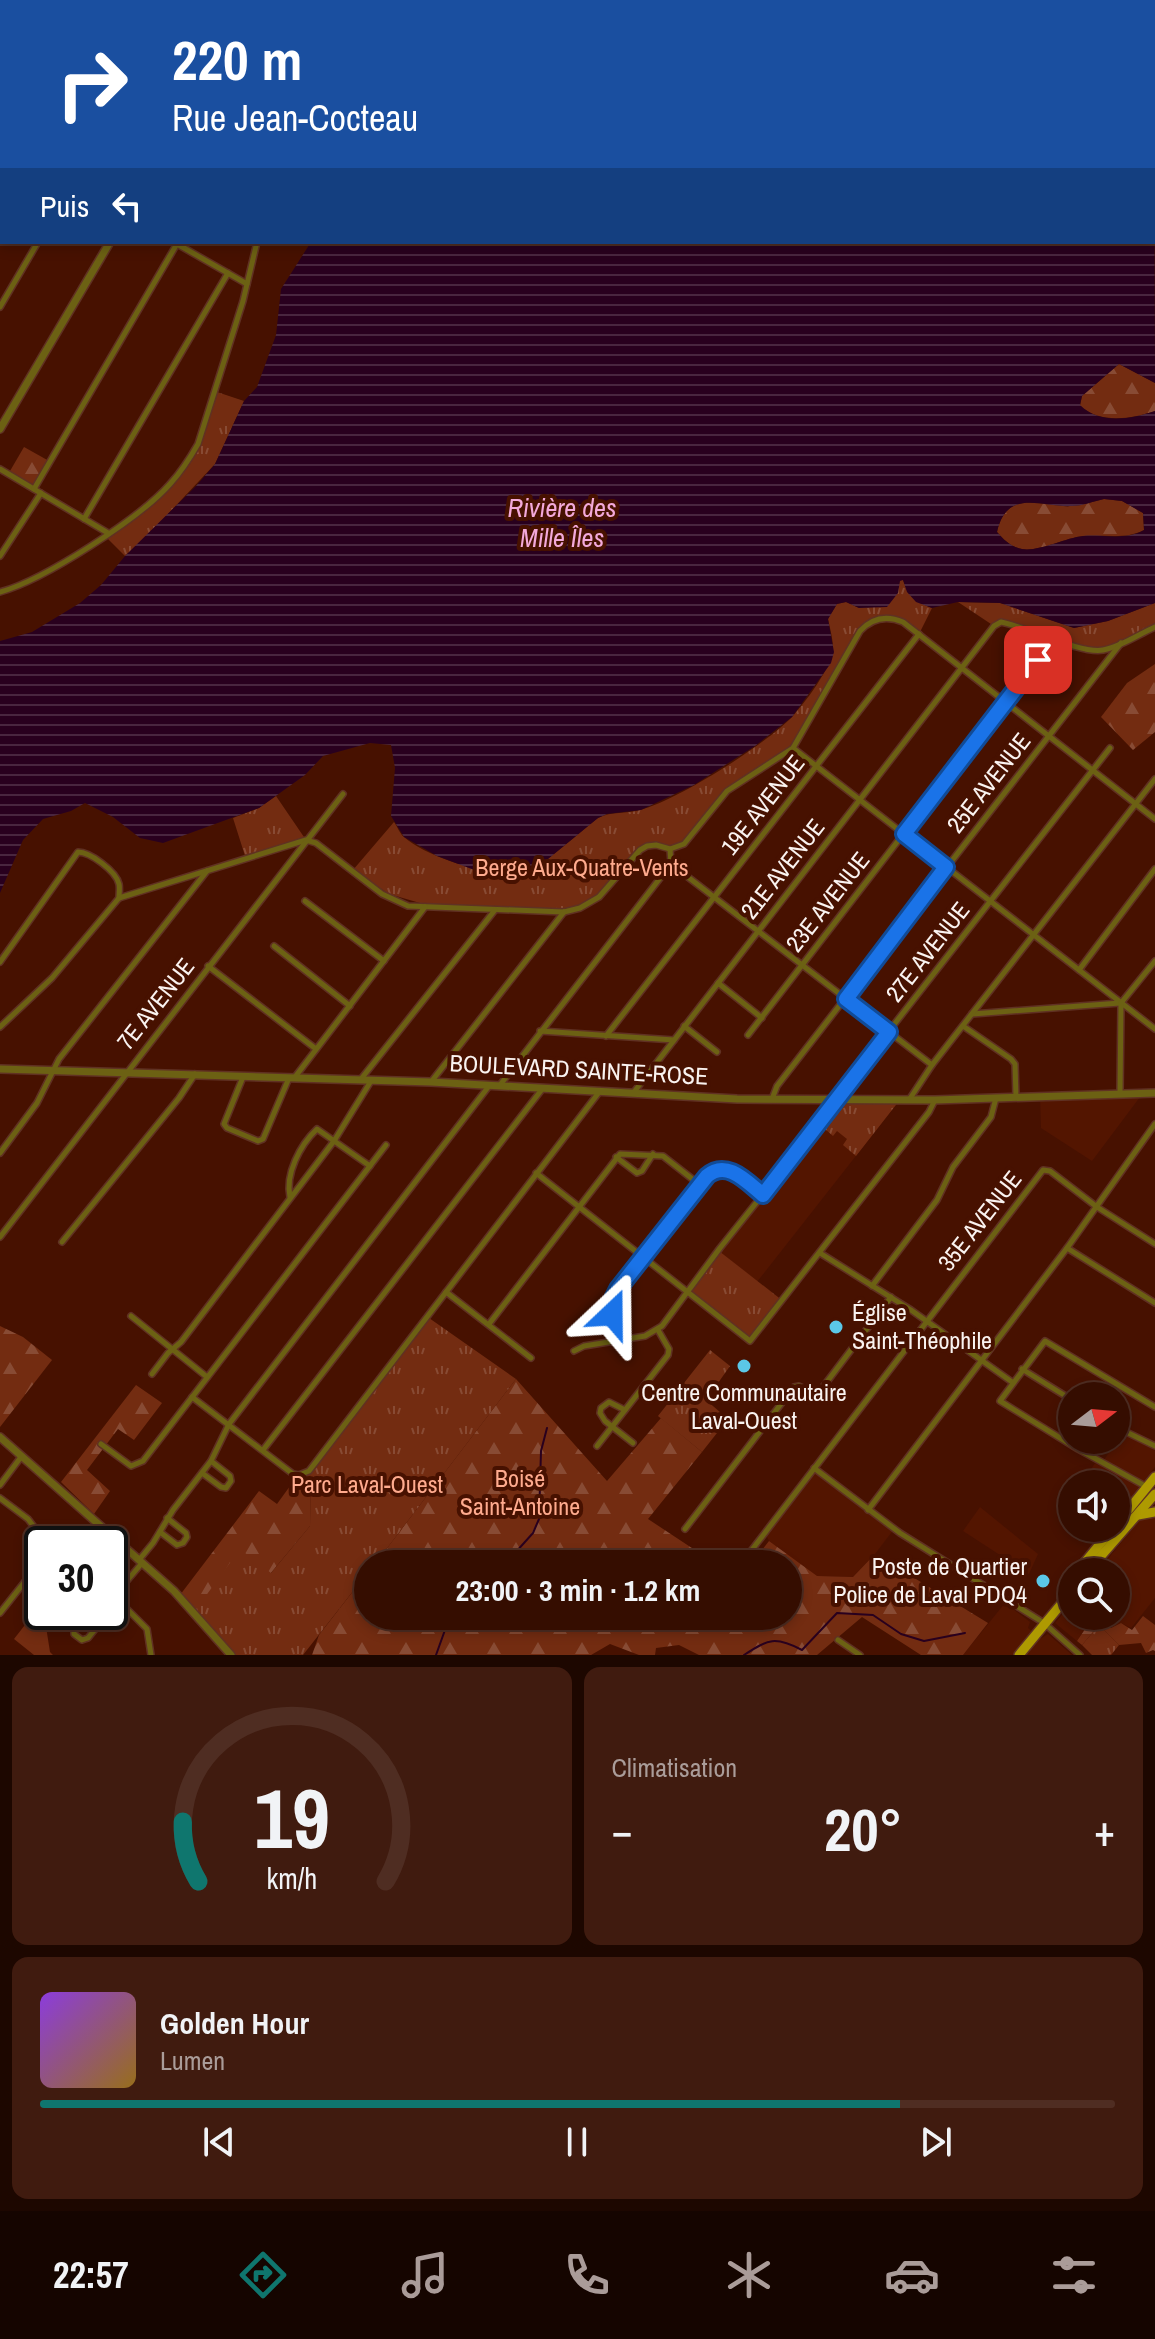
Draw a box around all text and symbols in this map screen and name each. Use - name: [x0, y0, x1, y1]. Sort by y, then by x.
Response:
- text: 220 m: [172, 22, 302, 97]
- icon: right: [40, 32, 144, 136]
- text: Rue Jean-Cocteau: [172, 94, 418, 142]
- icon: left: [105, 184, 149, 228]
- text: Puis: [40, 186, 89, 226]
- water label: Rivière des Mille Îles: [507, 490, 617, 555]
- pin: [1004, 626, 1072, 694]
- icon: arrive: [1016, 638, 1060, 682]
- street label: 25E AVENUE: [939, 726, 1037, 839]
- street label: 19E AVENUE: [713, 748, 811, 861]
- street label: 21E AVENUE: [733, 812, 831, 925]
- street label: 23E AVENUE: [778, 845, 876, 958]
- park label: Berge Aux-Quatre-Vents: [475, 851, 689, 883]
- street label: 27E AVENUE: [878, 895, 976, 1008]
- street label: 7E AVENUE: [109, 951, 201, 1056]
- street label: BOULEVARD SAINTE-ROSE: [449, 1046, 709, 1092]
- street label: 35E AVENUE: [930, 1164, 1028, 1277]
- position arrow: [570, 1272, 654, 1356]
- place label: Église Saint-Théophile: [852, 1296, 992, 1356]
- marker: Église Saint-Théophile: [827, 1318, 845, 1336]
- marker: Centre Communautaire Laval-Ouest: [735, 1357, 753, 1375]
- place label: Centre Communautaire Laval-Ouest: [641, 1376, 847, 1436]
- north arrow: [1058, 1382, 1130, 1454]
- map controls: [1058, 1382, 1130, 1630]
- park label: Boisé Saint-Antoine: [460, 1462, 580, 1522]
- park label: Parc Laval-Ouest: [291, 1468, 444, 1500]
- button: sound: [1058, 1470, 1130, 1542]
- speed limit sign: 30: [24, 1526, 128, 1630]
- place label: Poste de Quartier Police de Laval PDQ4: [833, 1550, 1027, 1610]
- button: search: [1058, 1558, 1130, 1630]
- text: 23:00 · 3 min · 1.2 km: [456, 1570, 700, 1610]
- marker: Poste de Quartier Police de Laval PDQ4: [1034, 1572, 1052, 1590]
- text: Climatisation: [612, 1750, 737, 1785]
- text: 19: [254, 1762, 330, 1874]
- text: 20°: [824, 1789, 903, 1870]
- text: −: [612, 1800, 633, 1860]
- text: +: [1094, 1800, 1115, 1860]
- text: km/h: [266, 1859, 317, 1898]
- text: Golden Hour: [160, 2003, 309, 2043]
- text: Lumen: [160, 2043, 225, 2078]
- icon: previous: [197, 2120, 241, 2164]
- icon: pause: [555, 2120, 599, 2164]
- icon: next: [914, 2120, 958, 2164]
- icon: directions: [235, 2247, 291, 2303]
- icon: music: [397, 2247, 453, 2303]
- icon: phone: [559, 2247, 615, 2303]
- icon: climate: [721, 2247, 777, 2303]
- icon: car: [884, 2247, 940, 2303]
- icon: filters: [1046, 2247, 1102, 2303]
- text: 22:57: [53, 2251, 129, 2299]

